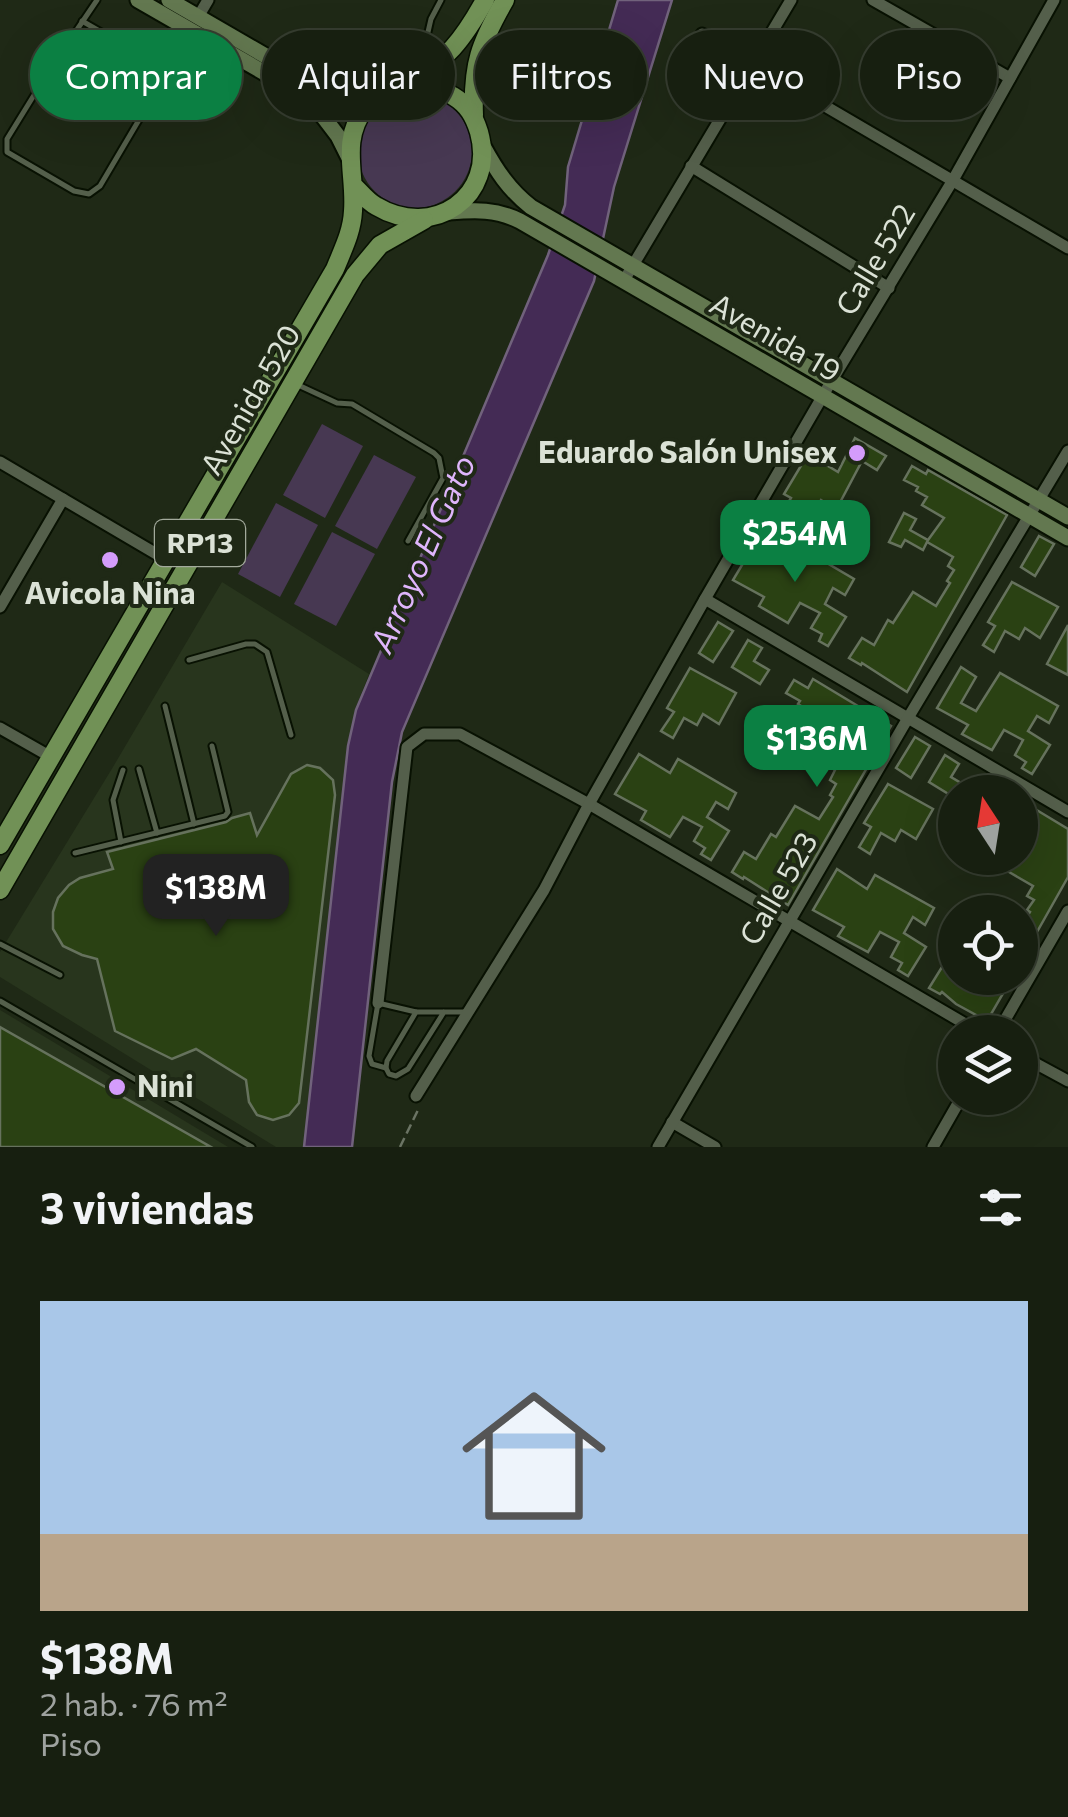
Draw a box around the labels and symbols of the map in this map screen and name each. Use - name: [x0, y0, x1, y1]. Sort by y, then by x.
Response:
- street label: Calle 522: [826, 196, 922, 321]
- street label: Avenida 19: [704, 284, 848, 388]
- street label: Avenida 520: [191, 317, 307, 480]
- place label: Eduardo Salón Unisex: [538, 432, 837, 469]
- marker: Eduardo Salón Unisex: [846, 442, 868, 464]
- water label: Arroyo El Gato: [359, 448, 483, 659]
- pin: $254M: [725, 500, 865, 585]
- road number: RP13: [155, 520, 245, 566]
- marker: Avicola Nina: [99, 549, 121, 571]
- place label: Avicola Nina: [25, 573, 195, 610]
- pin: $136M: [747, 705, 887, 790]
- north arrow: [938, 775, 1038, 875]
- street label: Calle 523: [730, 825, 824, 951]
- pin: $138M: [146, 854, 286, 939]
- place label: Nini: [137, 1066, 194, 1103]
- marker: Nini: [106, 1076, 128, 1098]

